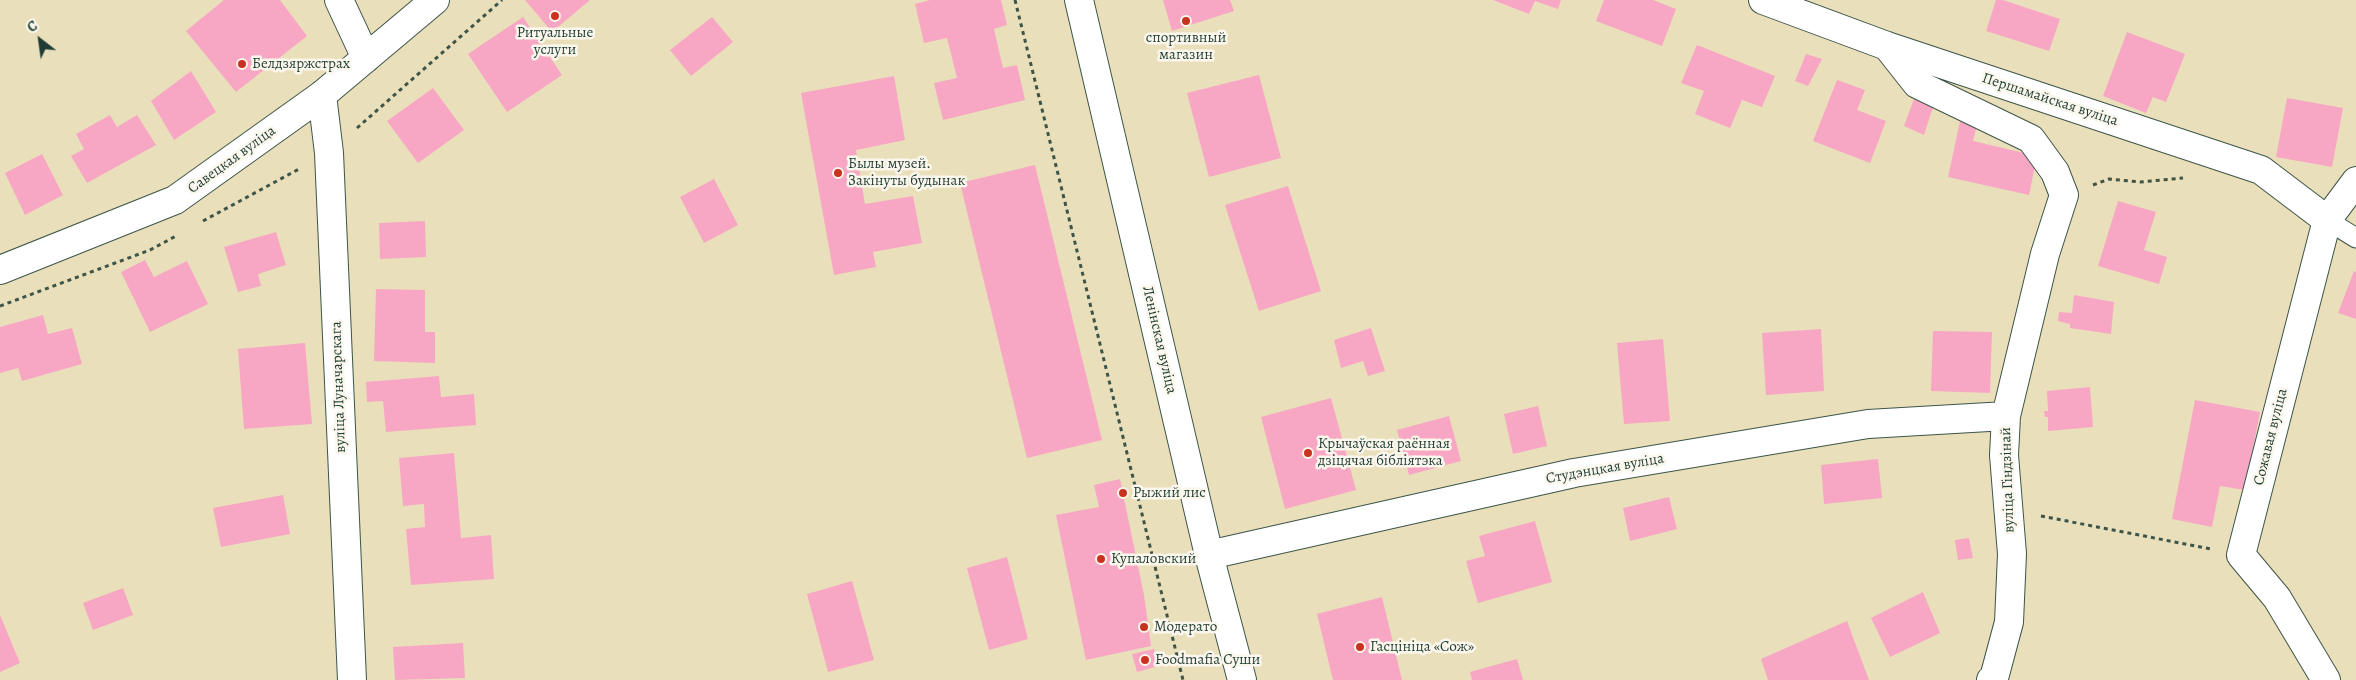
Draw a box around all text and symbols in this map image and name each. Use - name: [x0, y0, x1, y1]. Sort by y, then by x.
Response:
- marker: Ритуальные услуги: [549, 10, 561, 22]
- north arrow: [15, 15, 65, 65]
- marker: спортивный магазин: [1180, 15, 1192, 27]
- text: С: [24, 16, 41, 37]
- place label: Ритуальные услуги: [517, 24, 593, 59]
- place label: спортивный магазин: [1146, 29, 1226, 64]
- place label: Белдзяржстрах: [252, 55, 350, 73]
- marker: Белдзяржстрах: [236, 58, 248, 70]
- street label: Першамайская вуліца: [1980, 70, 2120, 130]
- street label: Савецкая вуліца: [185, 122, 279, 198]
- place label: Былы музей. Закінуты будынак: [848, 155, 965, 190]
- marker: Былы музей. Закінуты будынак: [832, 167, 844, 179]
- street label: Ленінская вуліца: [1138, 284, 1180, 396]
- street label: вуліца Луначарскага: [328, 321, 350, 453]
- street label: Сожавая вуліца: [2250, 387, 2292, 487]
- street label: вуліца Гіндзінай: [1997, 427, 2019, 533]
- place label: Крычаўская раённая дзіцячая бібліятэка: [1318, 435, 1450, 470]
- marker: Крычаўская раённая дзіцячая бібліятэка: [1302, 447, 1314, 459]
- street label: Студэнцкая вуліца: [1545, 450, 1665, 488]
- place label: Рыжий лис: [1133, 484, 1206, 502]
- marker: Рыжий лис: [1117, 487, 1129, 499]
- place label: Купаловский: [1111, 550, 1196, 568]
- marker: Купаловский: [1095, 553, 1107, 565]
- place label: Модерато: [1154, 618, 1217, 636]
- marker: Модерато: [1138, 621, 1150, 633]
- place label: Гасцініца «Сож»: [1370, 638, 1474, 656]
- marker: Гасцініца «Сож»: [1354, 641, 1366, 653]
- place label: Foodmafia Суши: [1155, 651, 1260, 669]
- marker: Foodmafia Суши: [1139, 654, 1151, 666]

